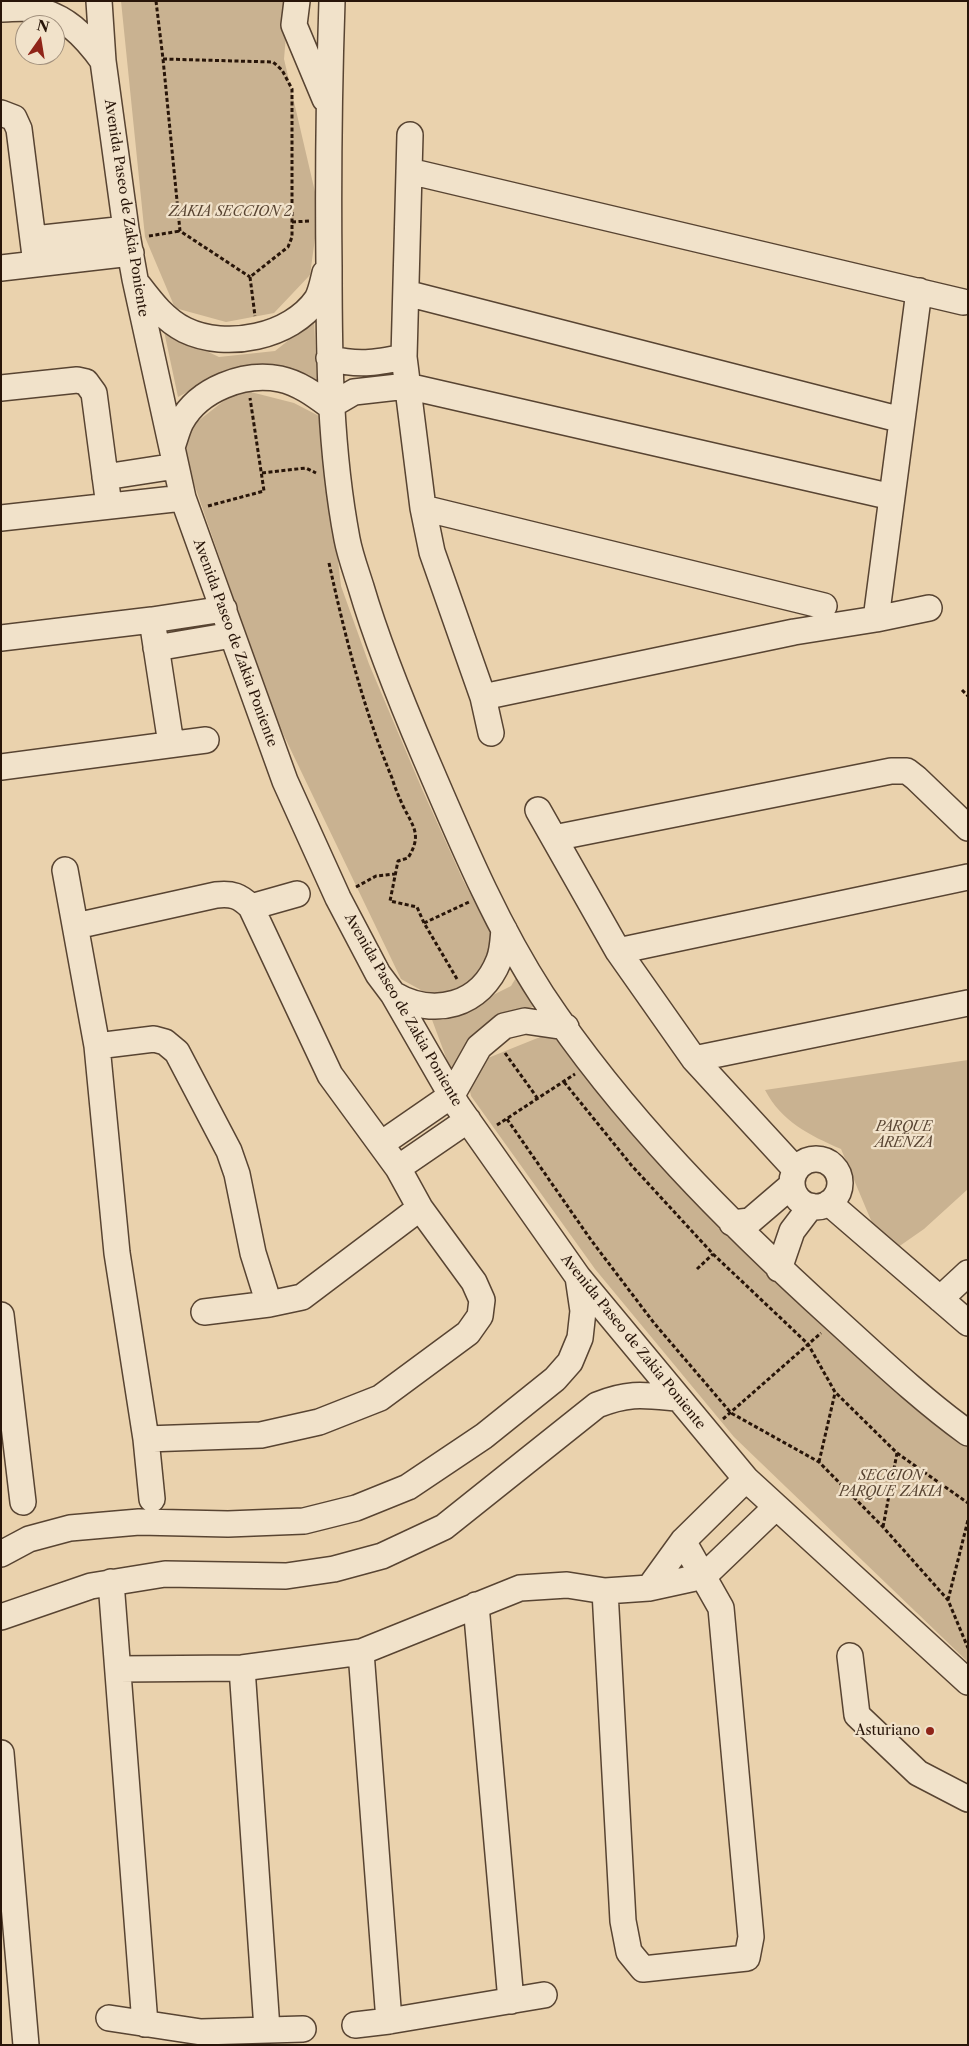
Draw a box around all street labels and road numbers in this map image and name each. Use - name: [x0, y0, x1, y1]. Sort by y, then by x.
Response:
- street label: Avenida Paseo de Zakia Poniente: [100, 98, 152, 318]
- street label: Avenida Paseo de Zakia Poniente: [189, 537, 281, 749]
- street label: Avenida Paseo de Zakia Poniente: [341, 910, 465, 1110]
- street label: Avenida Paseo de Zakia Poniente: [557, 1251, 709, 1433]

